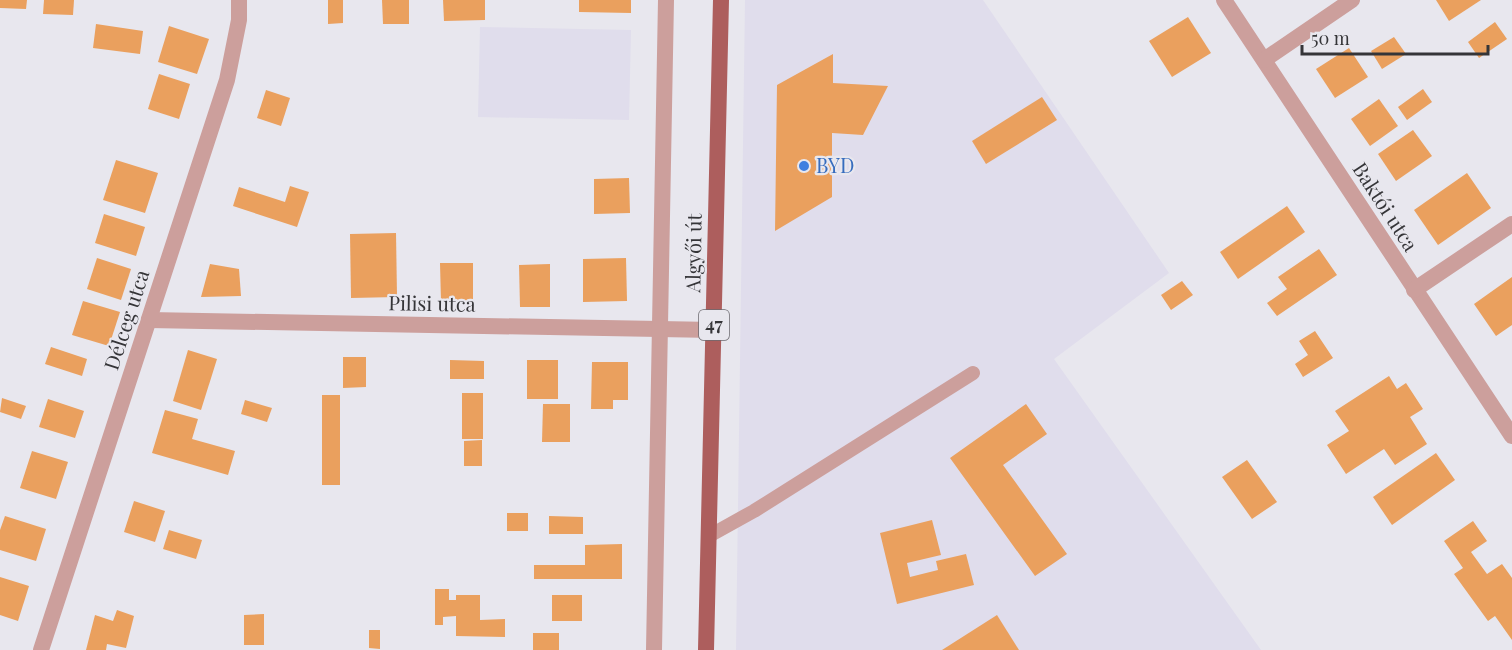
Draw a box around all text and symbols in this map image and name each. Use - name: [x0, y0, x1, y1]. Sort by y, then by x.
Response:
- scale bar: [1302, 18, 1488, 56]
- text: 50 m: [1311, 26, 1350, 50]
- place label: BYD: [816, 151, 854, 178]
- street label: Baktói utca: [1348, 157, 1425, 256]
- marker: BYD: [797, 159, 811, 173]
- street label: Algyői út: [678, 212, 707, 294]
- street label: Délceg utca: [97, 266, 154, 373]
- street label: Pilisi utca: [388, 288, 476, 317]
- road number: 47: [699, 310, 729, 340]

